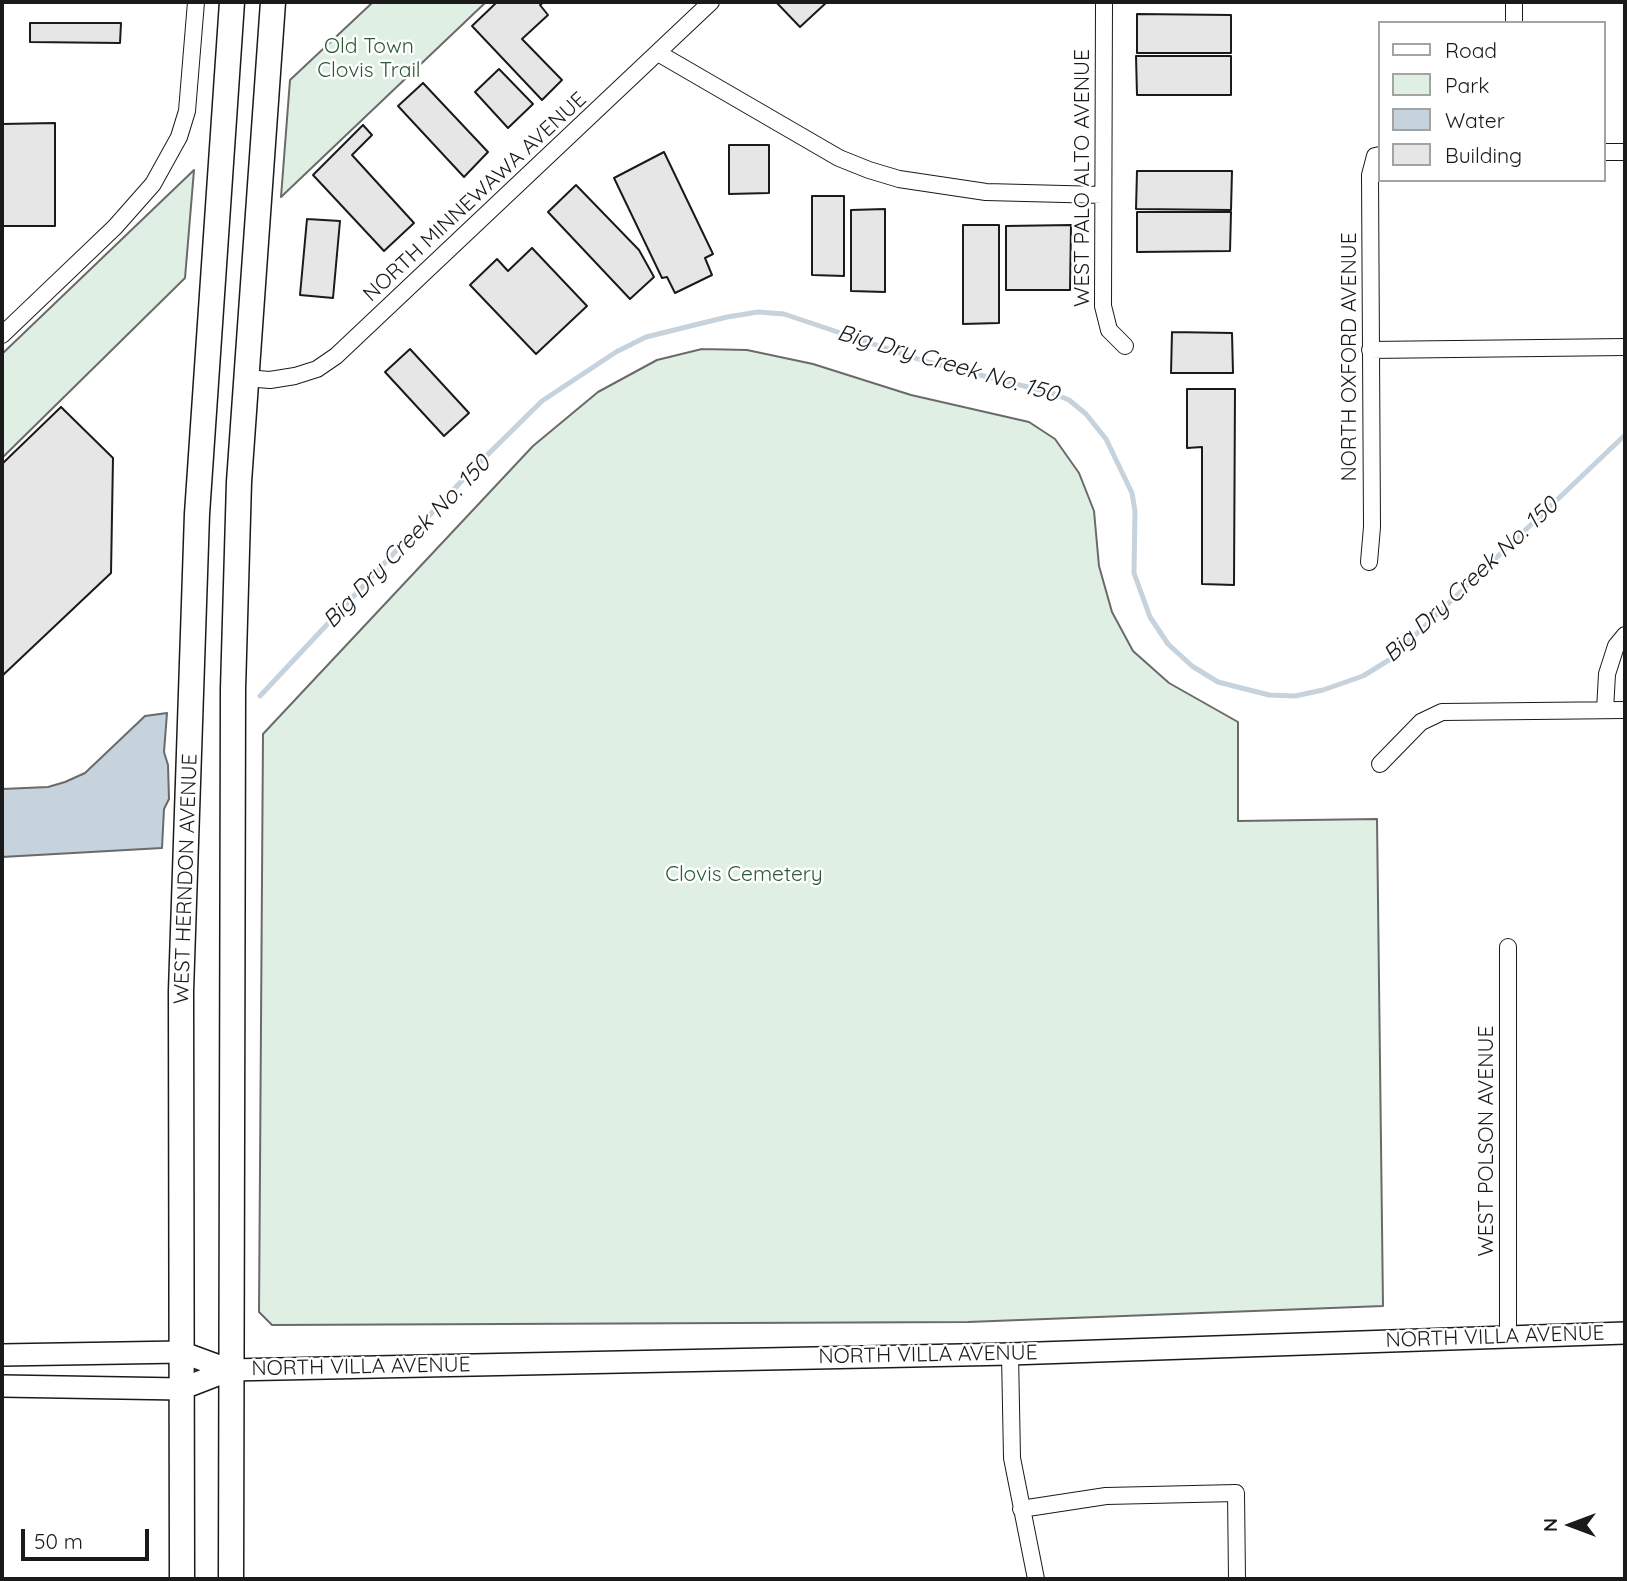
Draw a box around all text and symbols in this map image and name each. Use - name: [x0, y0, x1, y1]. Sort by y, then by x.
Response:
- legend: [1378, 21, 1606, 182]
- park label: Old Town Clovis Trail: [317, 34, 421, 84]
- text: Road: [1445, 37, 1497, 63]
- street label: WEST PALO ALTO AVENUE: [1070, 49, 1096, 307]
- text: Park: [1445, 72, 1489, 98]
- street label: NORTH MINNEWAWA AVENUE: [358, 87, 592, 307]
- text: Water: [1445, 107, 1505, 133]
- text: Building: [1445, 142, 1522, 168]
- street label: NORTH OXFORD AVENUE: [1337, 232, 1363, 482]
- water label: Big Dry Creek No. 150: [834, 319, 1062, 409]
- water label: Big Dry Creek No. 150: [318, 450, 496, 634]
- water label: Big Dry Creek No. 150: [1378, 492, 1564, 668]
- street label: WEST HERNDON AVENUE: [169, 753, 203, 1005]
- park label: Clovis Cemetery: [665, 862, 823, 888]
- street label: WEST POLSON AVENUE: [1474, 1026, 1500, 1256]
- street label: NORTH VILLA AVENUE: [1385, 1321, 1605, 1353]
- street label: NORTH VILLA AVENUE: [818, 1340, 1038, 1370]
- street label: NORTH VILLA AVENUE: [251, 1352, 471, 1382]
- north arrow: [1536, 1490, 1606, 1560]
- scale bar: [24, 1514, 152, 1558]
- text: N: [1538, 1518, 1562, 1532]
- text: 50 m: [34, 1528, 83, 1554]

